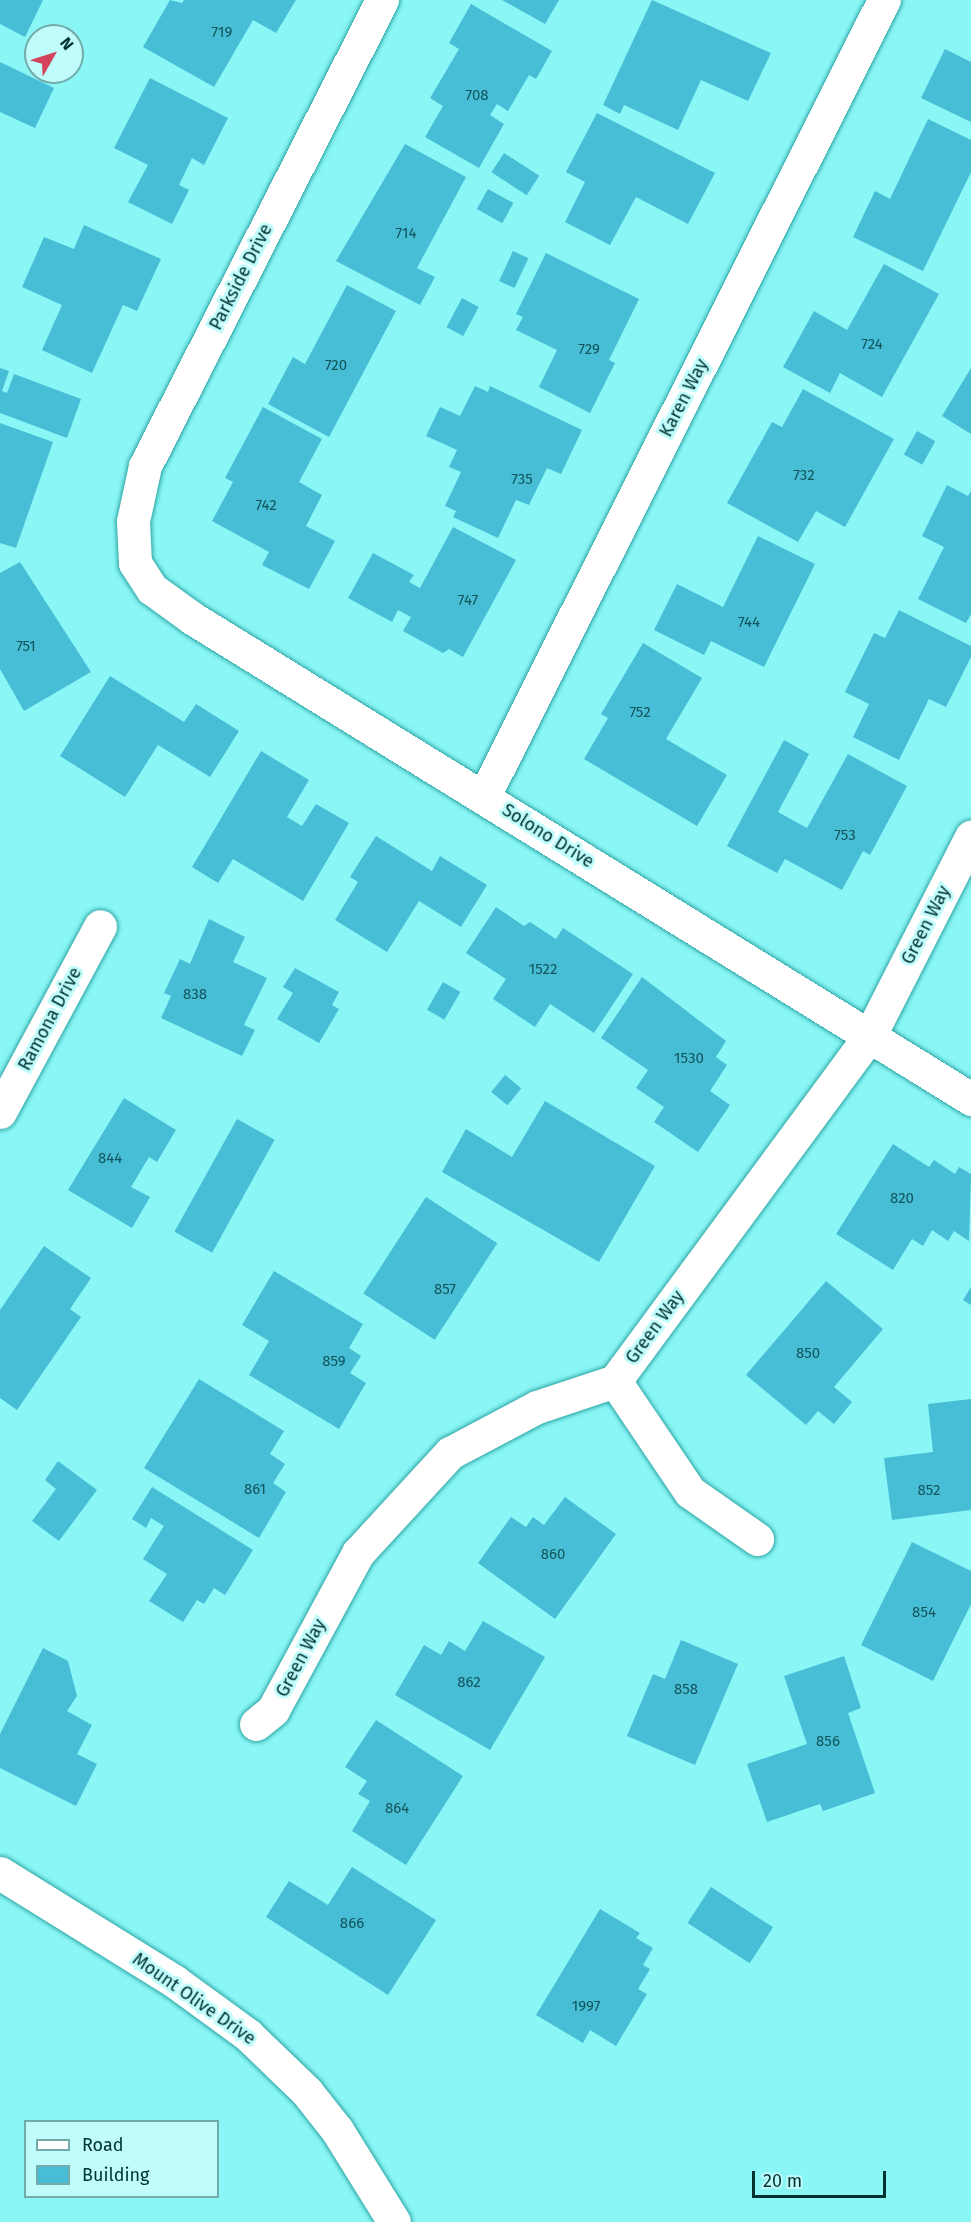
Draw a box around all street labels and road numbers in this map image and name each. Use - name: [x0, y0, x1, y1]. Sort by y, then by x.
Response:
- street label: Parkside Drive: [205, 220, 277, 334]
- street label: Karen Way: [655, 355, 713, 441]
- street label: Solono Drive: [498, 799, 598, 873]
- street label: Green Way: [897, 882, 955, 968]
- street label: Ramona Drive: [14, 964, 86, 1074]
- street label: Green Way: [621, 1286, 689, 1368]
- street label: Green Way: [271, 1615, 331, 1701]
- street label: Mount Olive Drive: [128, 1949, 260, 2049]

